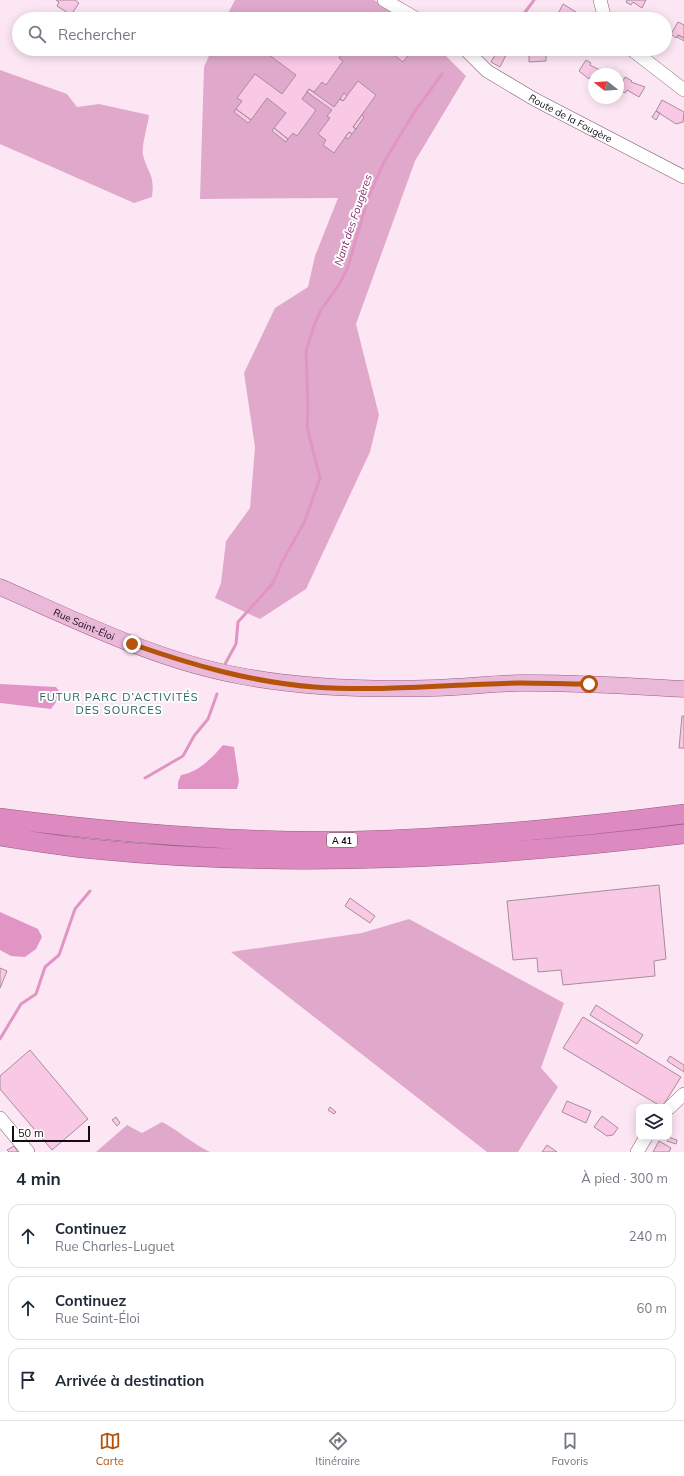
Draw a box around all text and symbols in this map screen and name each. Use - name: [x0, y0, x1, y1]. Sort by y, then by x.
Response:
- search box: [12, 12, 672, 56]
- icon: search: [26, 23, 48, 45]
- text: Rechercher: [58, 25, 136, 44]
- north arrow: [588, 68, 624, 104]
- street label: Route de la Fougère: [526, 91, 615, 145]
- water label: Nant des Fougères: [331, 172, 375, 267]
- street label: Rue Saint-Éloi: [52, 605, 117, 643]
- route end: [123, 635, 141, 653]
- route start: [580, 675, 598, 693]
- district label: FUTUR PARC D’ACTIVITÉS DES SOURCES: [39, 690, 199, 717]
- road number: A 41: [327, 833, 357, 847]
- map controls: [636, 1104, 672, 1140]
- button: layers: [636, 1104, 672, 1140]
- scale bar: [12, 1124, 90, 1143]
- text: 50 m: [18, 1126, 44, 1140]
- text: 4 min: [16, 1168, 61, 1189]
- text: À pied · 300 m: [581, 1170, 668, 1186]
- text: Continuez: [55, 1219, 126, 1238]
- icon: ahead: [17, 1225, 39, 1247]
- text: 240 m: [629, 1228, 667, 1244]
- text: Rue Charles-Luguet: [55, 1238, 175, 1254]
- text: Continuez: [55, 1291, 126, 1310]
- icon: ahead: [17, 1297, 39, 1319]
- text: 60 m: [637, 1300, 667, 1316]
- text: Rue Saint-Éloi: [55, 1310, 140, 1326]
- icon: arrive: [17, 1369, 39, 1391]
- text: Arrivée à destination: [55, 1371, 204, 1390]
- tab: Carte: [96, 1430, 124, 1468]
- tab: Itinéraire: [315, 1430, 360, 1468]
- tab: Favoris: [552, 1430, 588, 1468]

